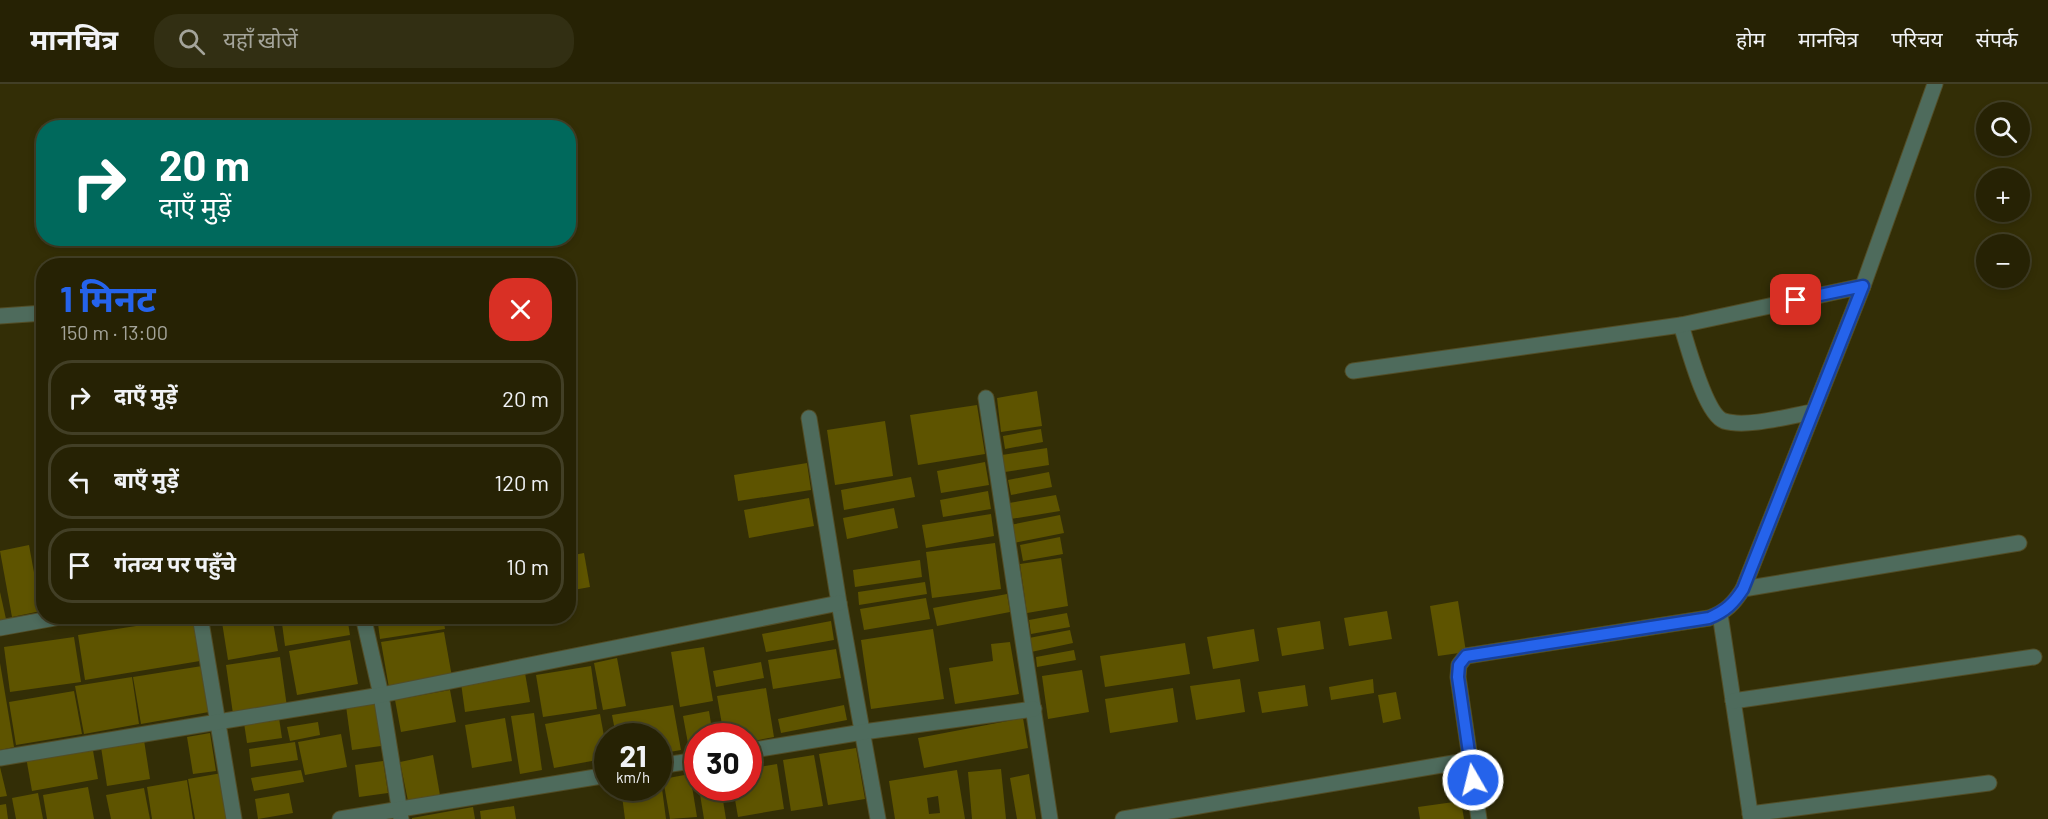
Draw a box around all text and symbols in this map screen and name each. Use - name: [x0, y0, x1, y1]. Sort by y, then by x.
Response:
- search box: [154, 14, 574, 68]
- text: मानचित्र: [30, 22, 118, 56]
- icon: search: [175, 25, 208, 58]
- text: यहाँ खोजें: [223, 26, 298, 52]
- text: होम: [1736, 26, 1765, 51]
- text: मानचित्र: [1798, 26, 1858, 51]
- text: परिचय: [1891, 26, 1943, 51]
- text: संपर्क: [1976, 26, 2018, 51]
- map controls: [1976, 102, 2030, 288]
- button: search: [1976, 102, 2030, 156]
- text: 20 m: [159, 139, 250, 189]
- icon: right: [60, 144, 138, 222]
- button: +: [1976, 168, 2030, 222]
- text: दाएँ मुड़ें: [159, 190, 231, 222]
- button: −: [1976, 234, 2030, 288]
- pin: [1770, 274, 1821, 325]
- text: 1 मिनट: [60, 276, 156, 319]
- button: close: [489, 278, 552, 341]
- icon: arrive: [1779, 283, 1812, 316]
- text: 150 m · 13:00: [60, 320, 168, 344]
- icon: right: [63, 381, 96, 414]
- text: दाएँ मुड़ें: [114, 382, 177, 408]
- text: 20 m: [502, 385, 549, 411]
- icon: left: [63, 465, 96, 498]
- text: बाएँ मुड़ें: [114, 466, 179, 492]
- text: 120 m: [494, 469, 549, 495]
- icon: arrive: [63, 549, 96, 582]
- text: गंतव्य पर पहुँचे: [114, 550, 236, 576]
- text: 10 m: [506, 553, 549, 579]
- speed limit sign: 30: [684, 723, 762, 801]
- text: 21: [619, 737, 647, 773]
- position arrow: [1441, 748, 1505, 812]
- text: km/h: [616, 768, 650, 786]

